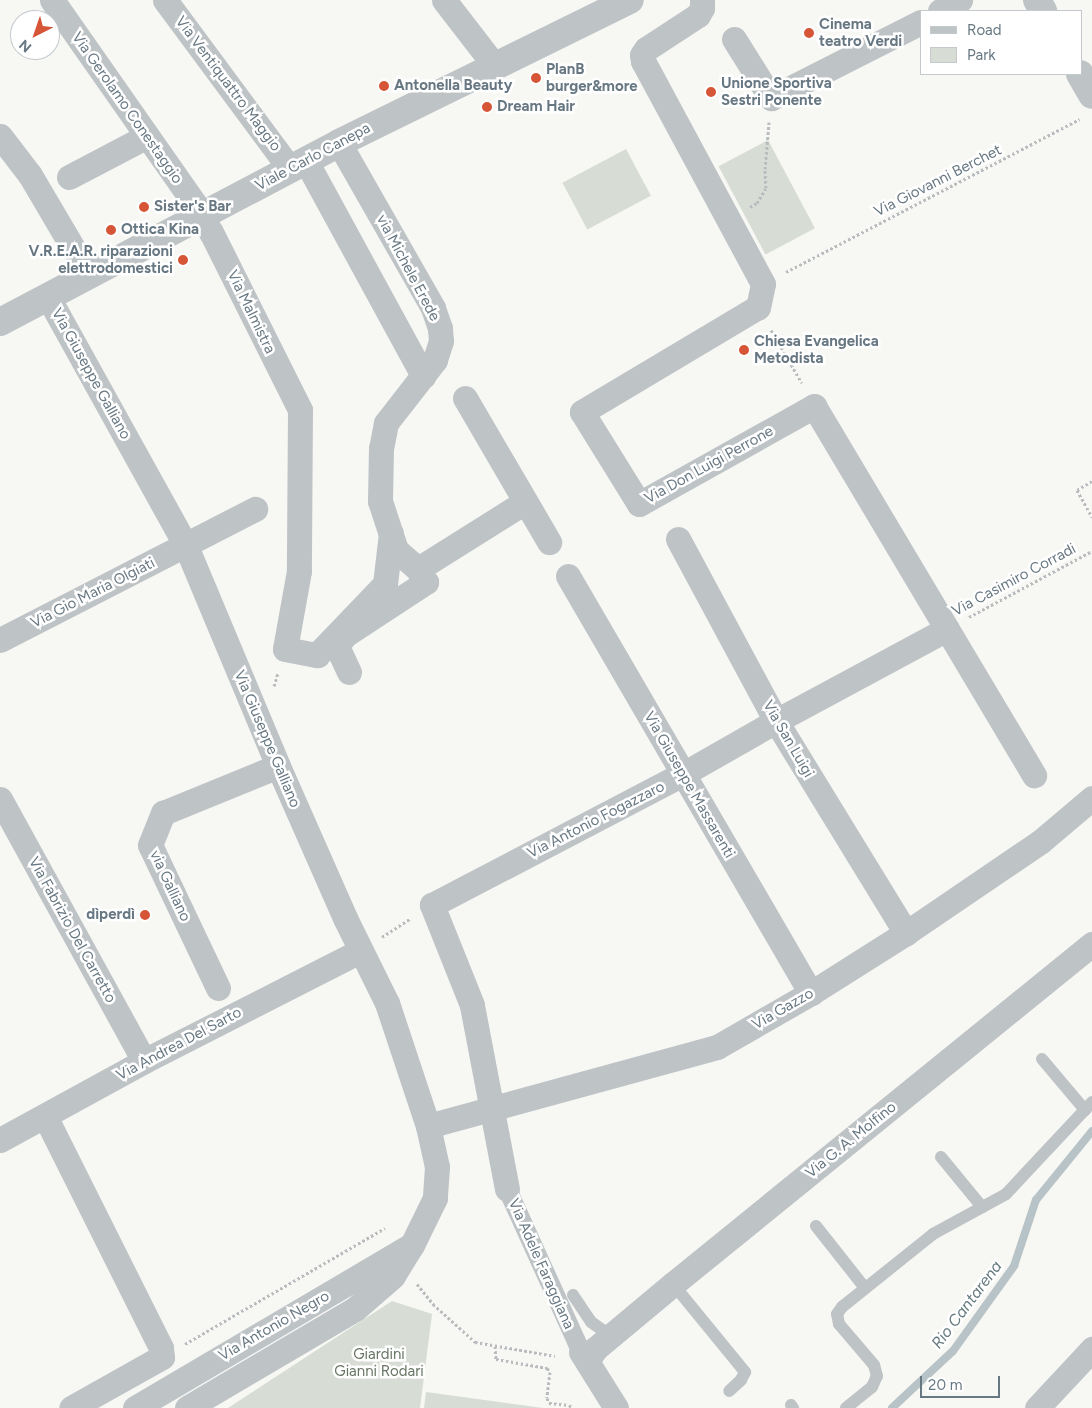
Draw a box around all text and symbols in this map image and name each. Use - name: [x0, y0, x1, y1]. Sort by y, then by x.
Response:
- north arrow: [10, 10, 60, 60]
- legend: [920, 10, 1082, 75]
- street label: Via Ventiquattro Maggio: [171, 13, 285, 155]
- place label: Cinema teatro Verdi: [819, 15, 902, 50]
- text: Road: [967, 21, 1002, 39]
- marker: Cinema teatro Verdi: [803, 27, 815, 39]
- street label: Via Gerolamo Conestaggio: [68, 29, 186, 187]
- text: N: [16, 36, 35, 56]
- text: Park: [967, 46, 996, 64]
- place label: PlanB burger&more: [546, 60, 638, 95]
- marker: PlanB burger&more: [530, 72, 542, 84]
- place label: Unione Sportiva Sestri Ponente: [721, 74, 832, 109]
- place label: Antonella Beauty: [394, 77, 512, 95]
- marker: Antonella Beauty: [378, 80, 390, 92]
- marker: Unione Sportiva Sestri Ponente: [705, 86, 717, 98]
- place label: Dream Hair: [497, 98, 575, 116]
- marker: Dream Hair: [481, 101, 493, 113]
- street label: Viale Carlo Canepa: [252, 119, 374, 195]
- street label: Via Giovanni Berchet: [871, 141, 1005, 221]
- place label: Sister's Bar: [154, 198, 231, 216]
- marker: Sister's Bar: [138, 201, 150, 213]
- street label: via Michele Erede: [372, 212, 444, 324]
- place label: Ottica Kina: [121, 221, 199, 239]
- marker: Ottica Kina: [105, 224, 117, 236]
- place label: V.R.E.A.R. riparazioni elettrodomestici: [29, 242, 173, 277]
- marker: V.R.E.A.R. riparazioni elettrodomestici: [177, 254, 189, 266]
- street label: Via Malmistra: [223, 267, 279, 357]
- street label: Via Giuseppe Galliano: [47, 305, 135, 443]
- place label: Chiesa Evangelica Metodista: [754, 332, 879, 367]
- marker: Chiesa Evangelica Metodista: [738, 344, 750, 356]
- street label: Via Don Luigi Perrone: [642, 422, 776, 508]
- street label: Via Casimiro Corradi: [949, 540, 1079, 620]
- street label: Via Gio Maria Olgiati: [28, 554, 158, 632]
- street label: Via Giuseppe Galliano: [230, 668, 304, 810]
- street label: Via San Luigi: [759, 697, 817, 781]
- street label: Via Giuseppe Massarenti: [640, 709, 738, 861]
- street label: Via Antonio Fogazzaro: [524, 778, 668, 862]
- street label: via Galliano: [146, 848, 194, 924]
- street label: Via Fabrizio Del Carretto: [24, 854, 120, 1006]
- place label: dìperdì: [86, 906, 135, 924]
- marker: dìperdì: [139, 909, 151, 921]
- street label: Via Gazzo: [749, 984, 817, 1034]
- street label: Via Andrea Del Sarto: [113, 1003, 245, 1085]
- street label: Via G. A. Molfino: [802, 1098, 900, 1182]
- street label: Via Adele Faraggiana: [504, 1196, 578, 1332]
- water label: Rio Cantarena: [928, 1257, 1006, 1353]
- street label: Via Antonio Negro: [215, 1287, 333, 1365]
- park label: Giardini Gianni Rodari: [334, 1345, 424, 1380]
- scale bar: [922, 1366, 1002, 1398]
- text: 20 m: [928, 1376, 962, 1394]

